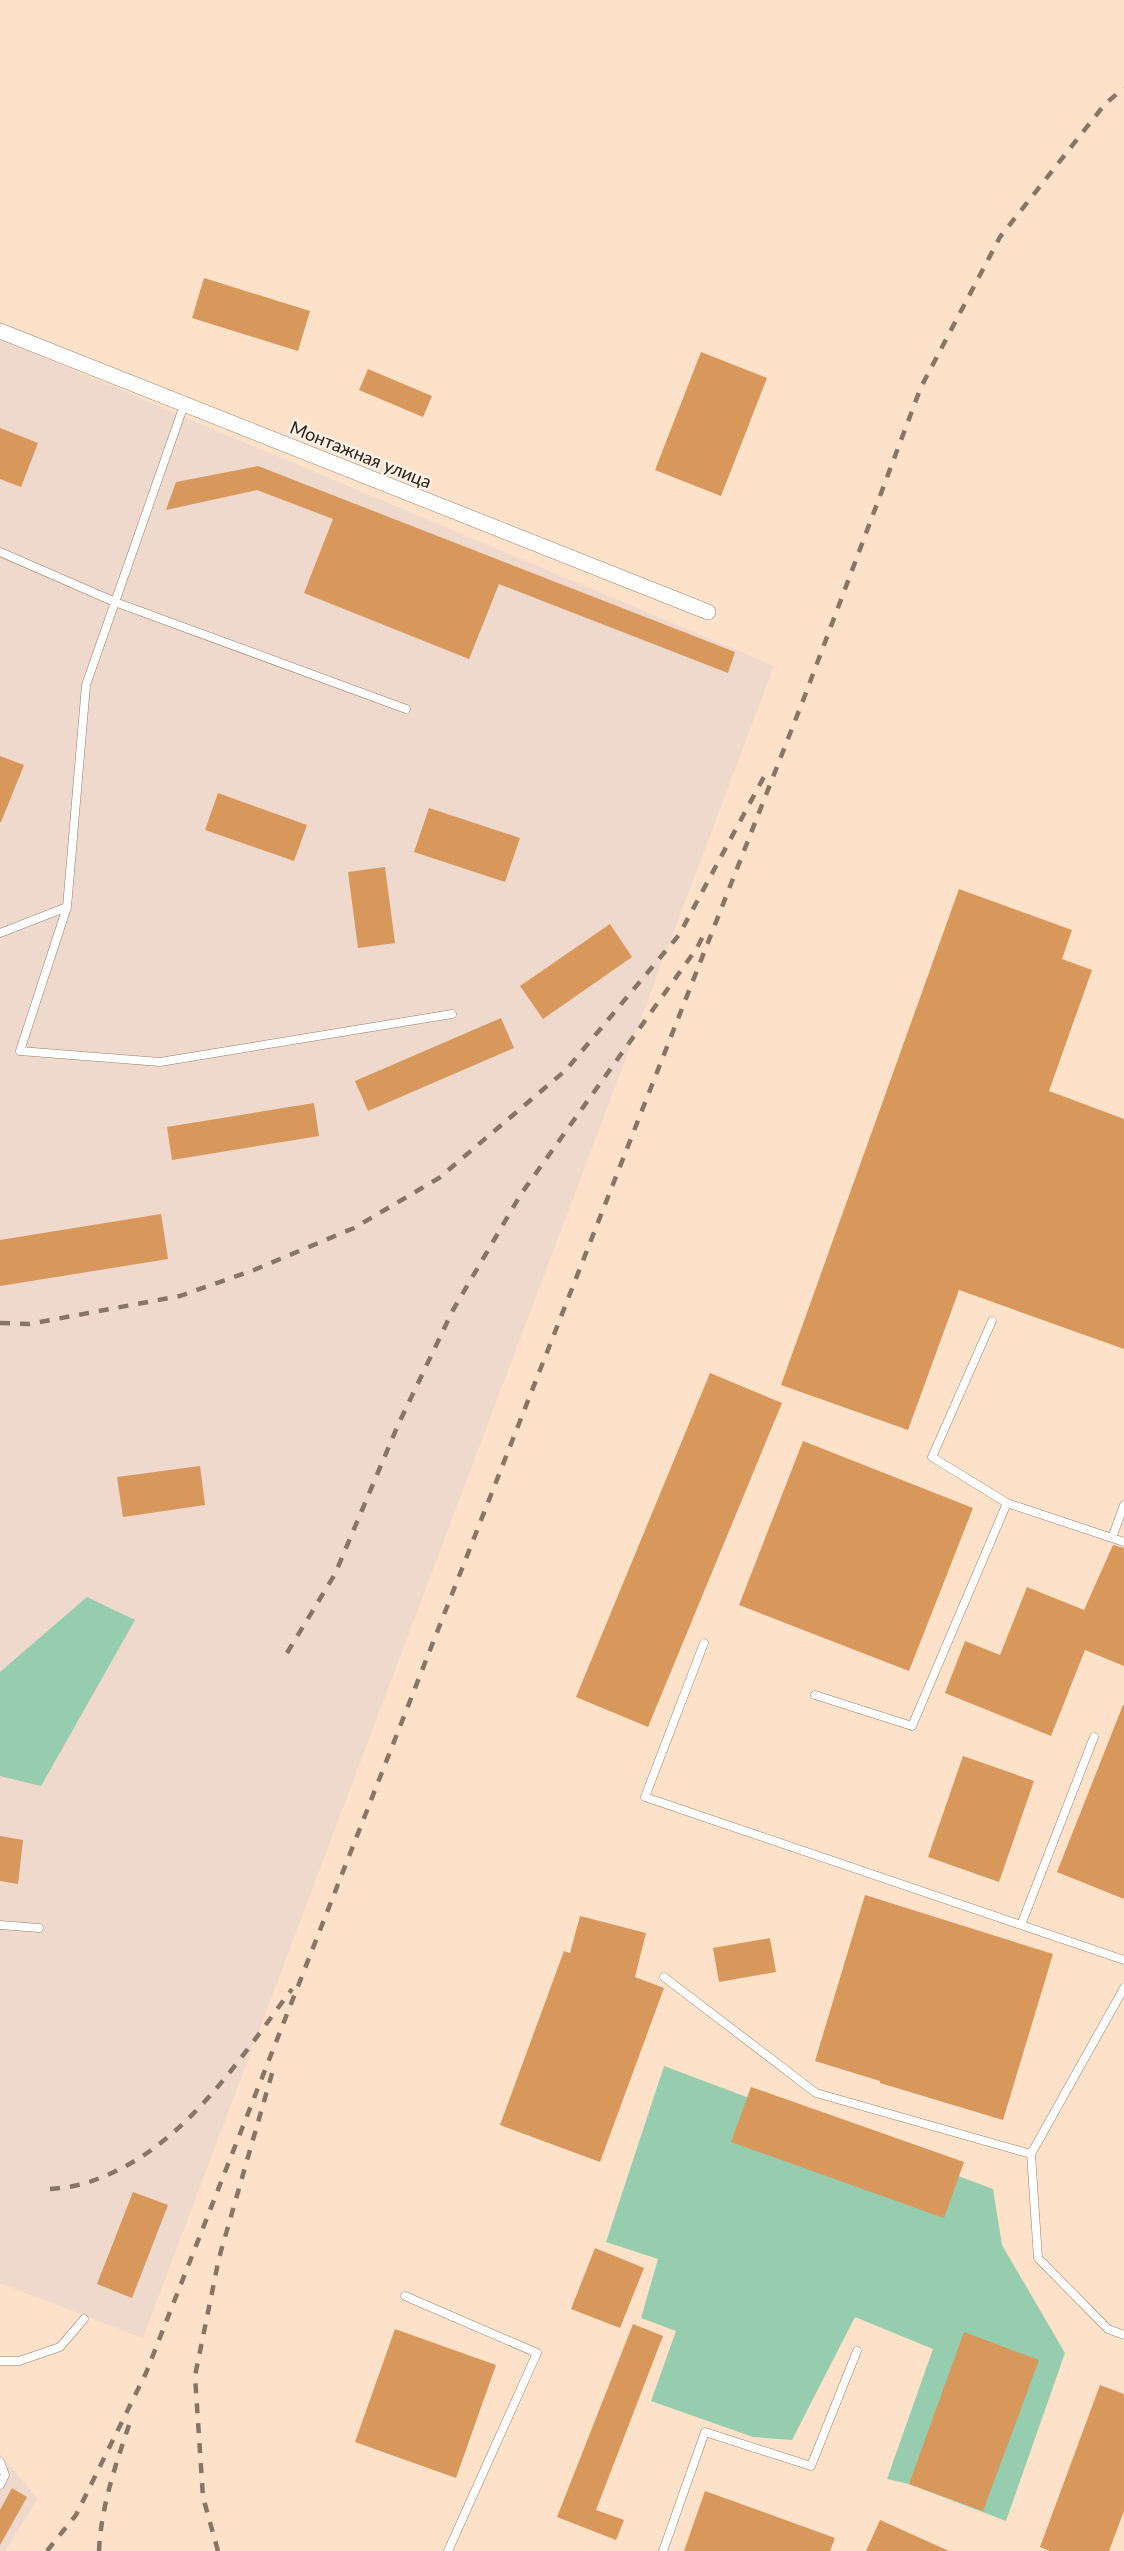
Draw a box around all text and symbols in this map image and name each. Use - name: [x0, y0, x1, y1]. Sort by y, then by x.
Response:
- street label: Монтажная улица: [287, 416, 435, 492]

